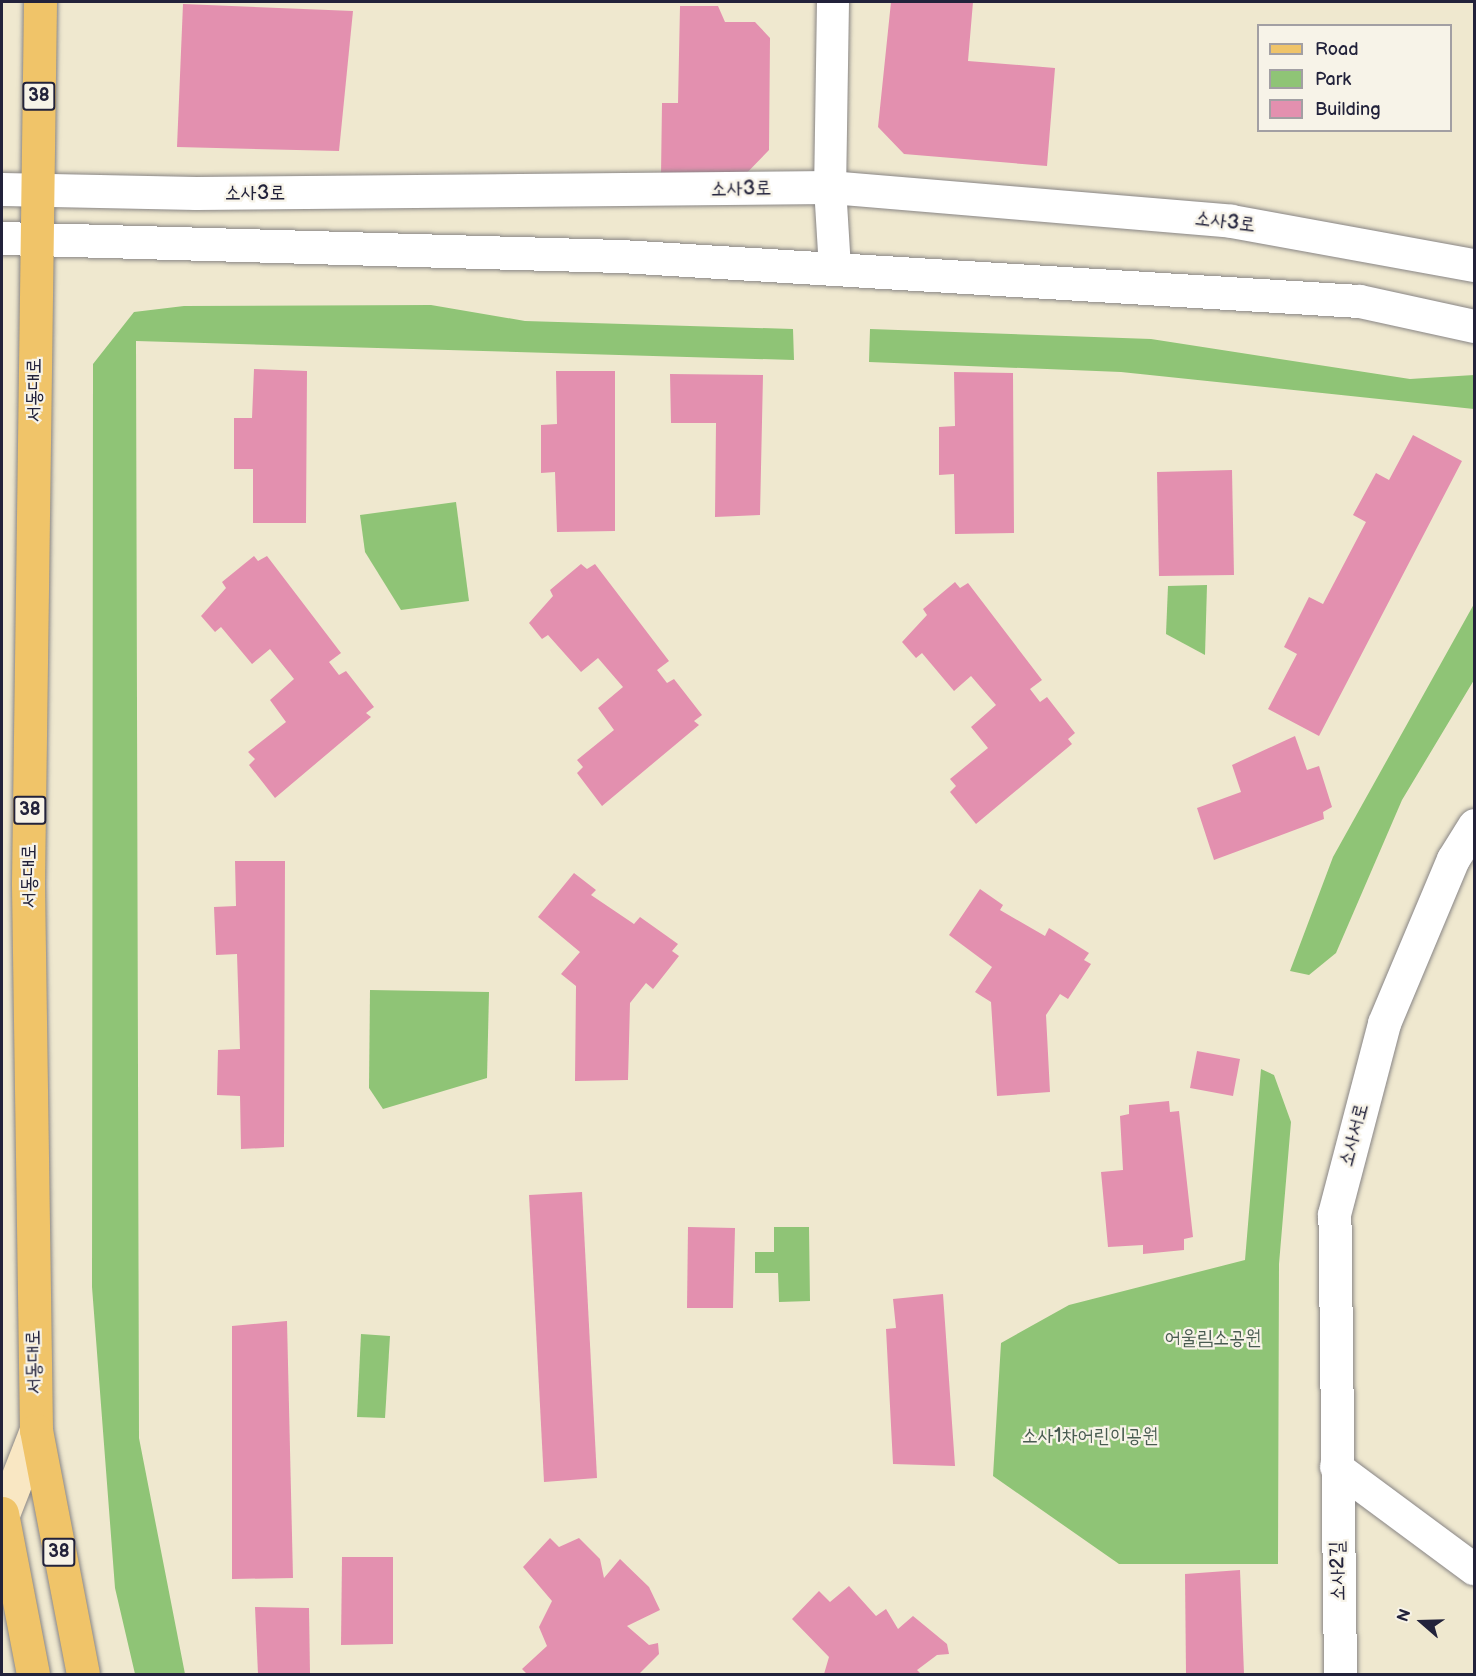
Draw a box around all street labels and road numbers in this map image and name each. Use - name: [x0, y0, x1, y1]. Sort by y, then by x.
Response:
- road number: 38: [21, 81, 57, 111]
- street label: 소사3로: [711, 176, 771, 202]
- street label: 소사3로: [225, 181, 285, 205]
- street label: 소사3로: [1193, 206, 1257, 238]
- street label: 서동대로: [22, 358, 46, 422]
- road number: 38: [12, 795, 48, 825]
- street label: 서동대로: [17, 844, 41, 908]
- street label: 소사서로: [1334, 1101, 1374, 1169]
- street label: 서동대로: [21, 1330, 47, 1394]
- road number: 38: [41, 1537, 77, 1567]
- street label: 소사2길: [1325, 1541, 1351, 1601]

